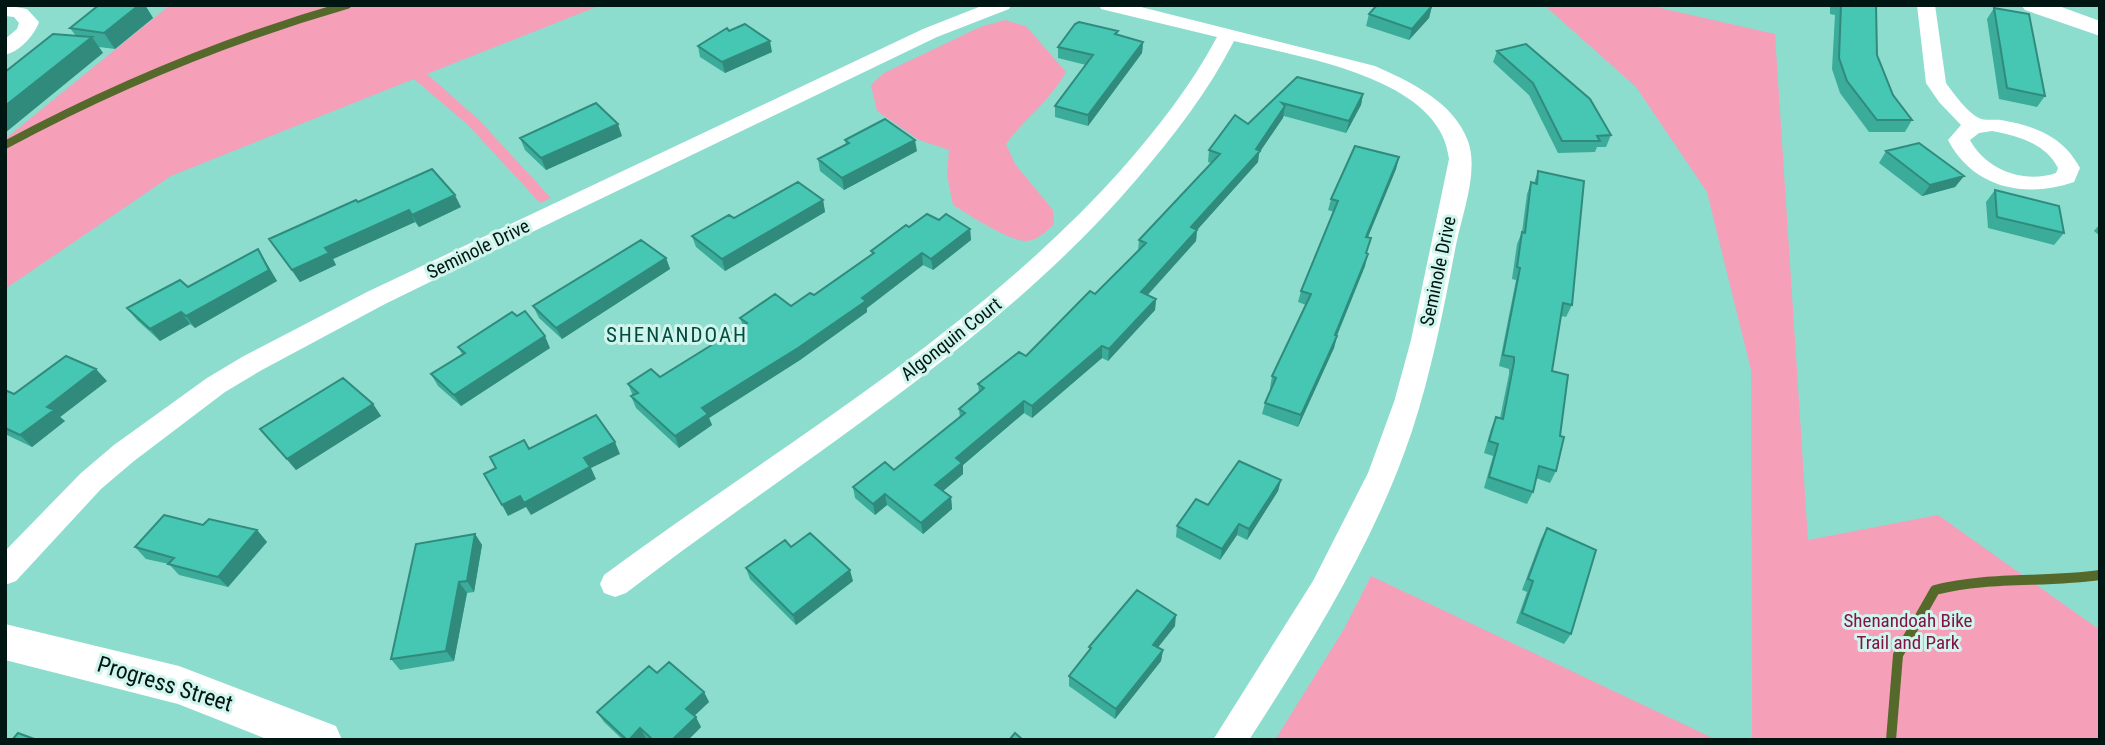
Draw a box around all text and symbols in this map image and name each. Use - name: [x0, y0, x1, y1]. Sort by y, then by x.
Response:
- street label: Seminole Drive: [423, 214, 533, 284]
- street label: Seminole Drive: [1415, 214, 1461, 328]
- street label: Algonquin Court: [896, 293, 1006, 385]
- district label: SHENANDOAH: [606, 323, 748, 347]
- park label: Shenandoah Bike Trail and Park: [1843, 609, 1973, 654]
- street label: Progress Street: [94, 651, 236, 717]

